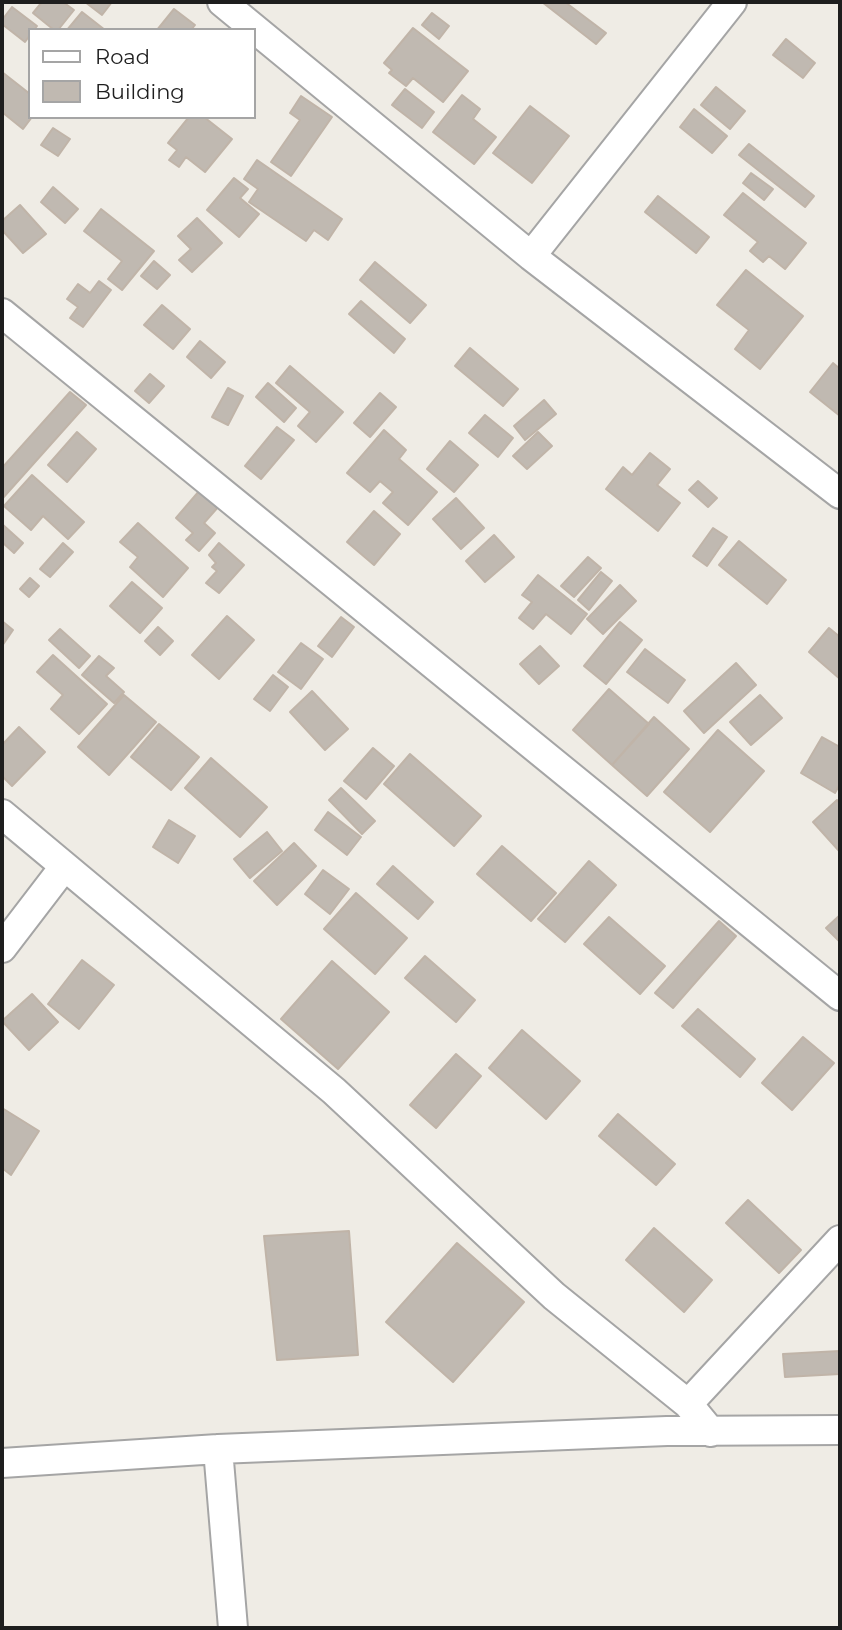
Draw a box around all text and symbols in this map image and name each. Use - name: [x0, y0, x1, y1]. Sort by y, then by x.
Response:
- legend: [28, 28, 256, 119]
- text: Road: [95, 44, 150, 69]
- text: Building: [95, 79, 185, 104]

